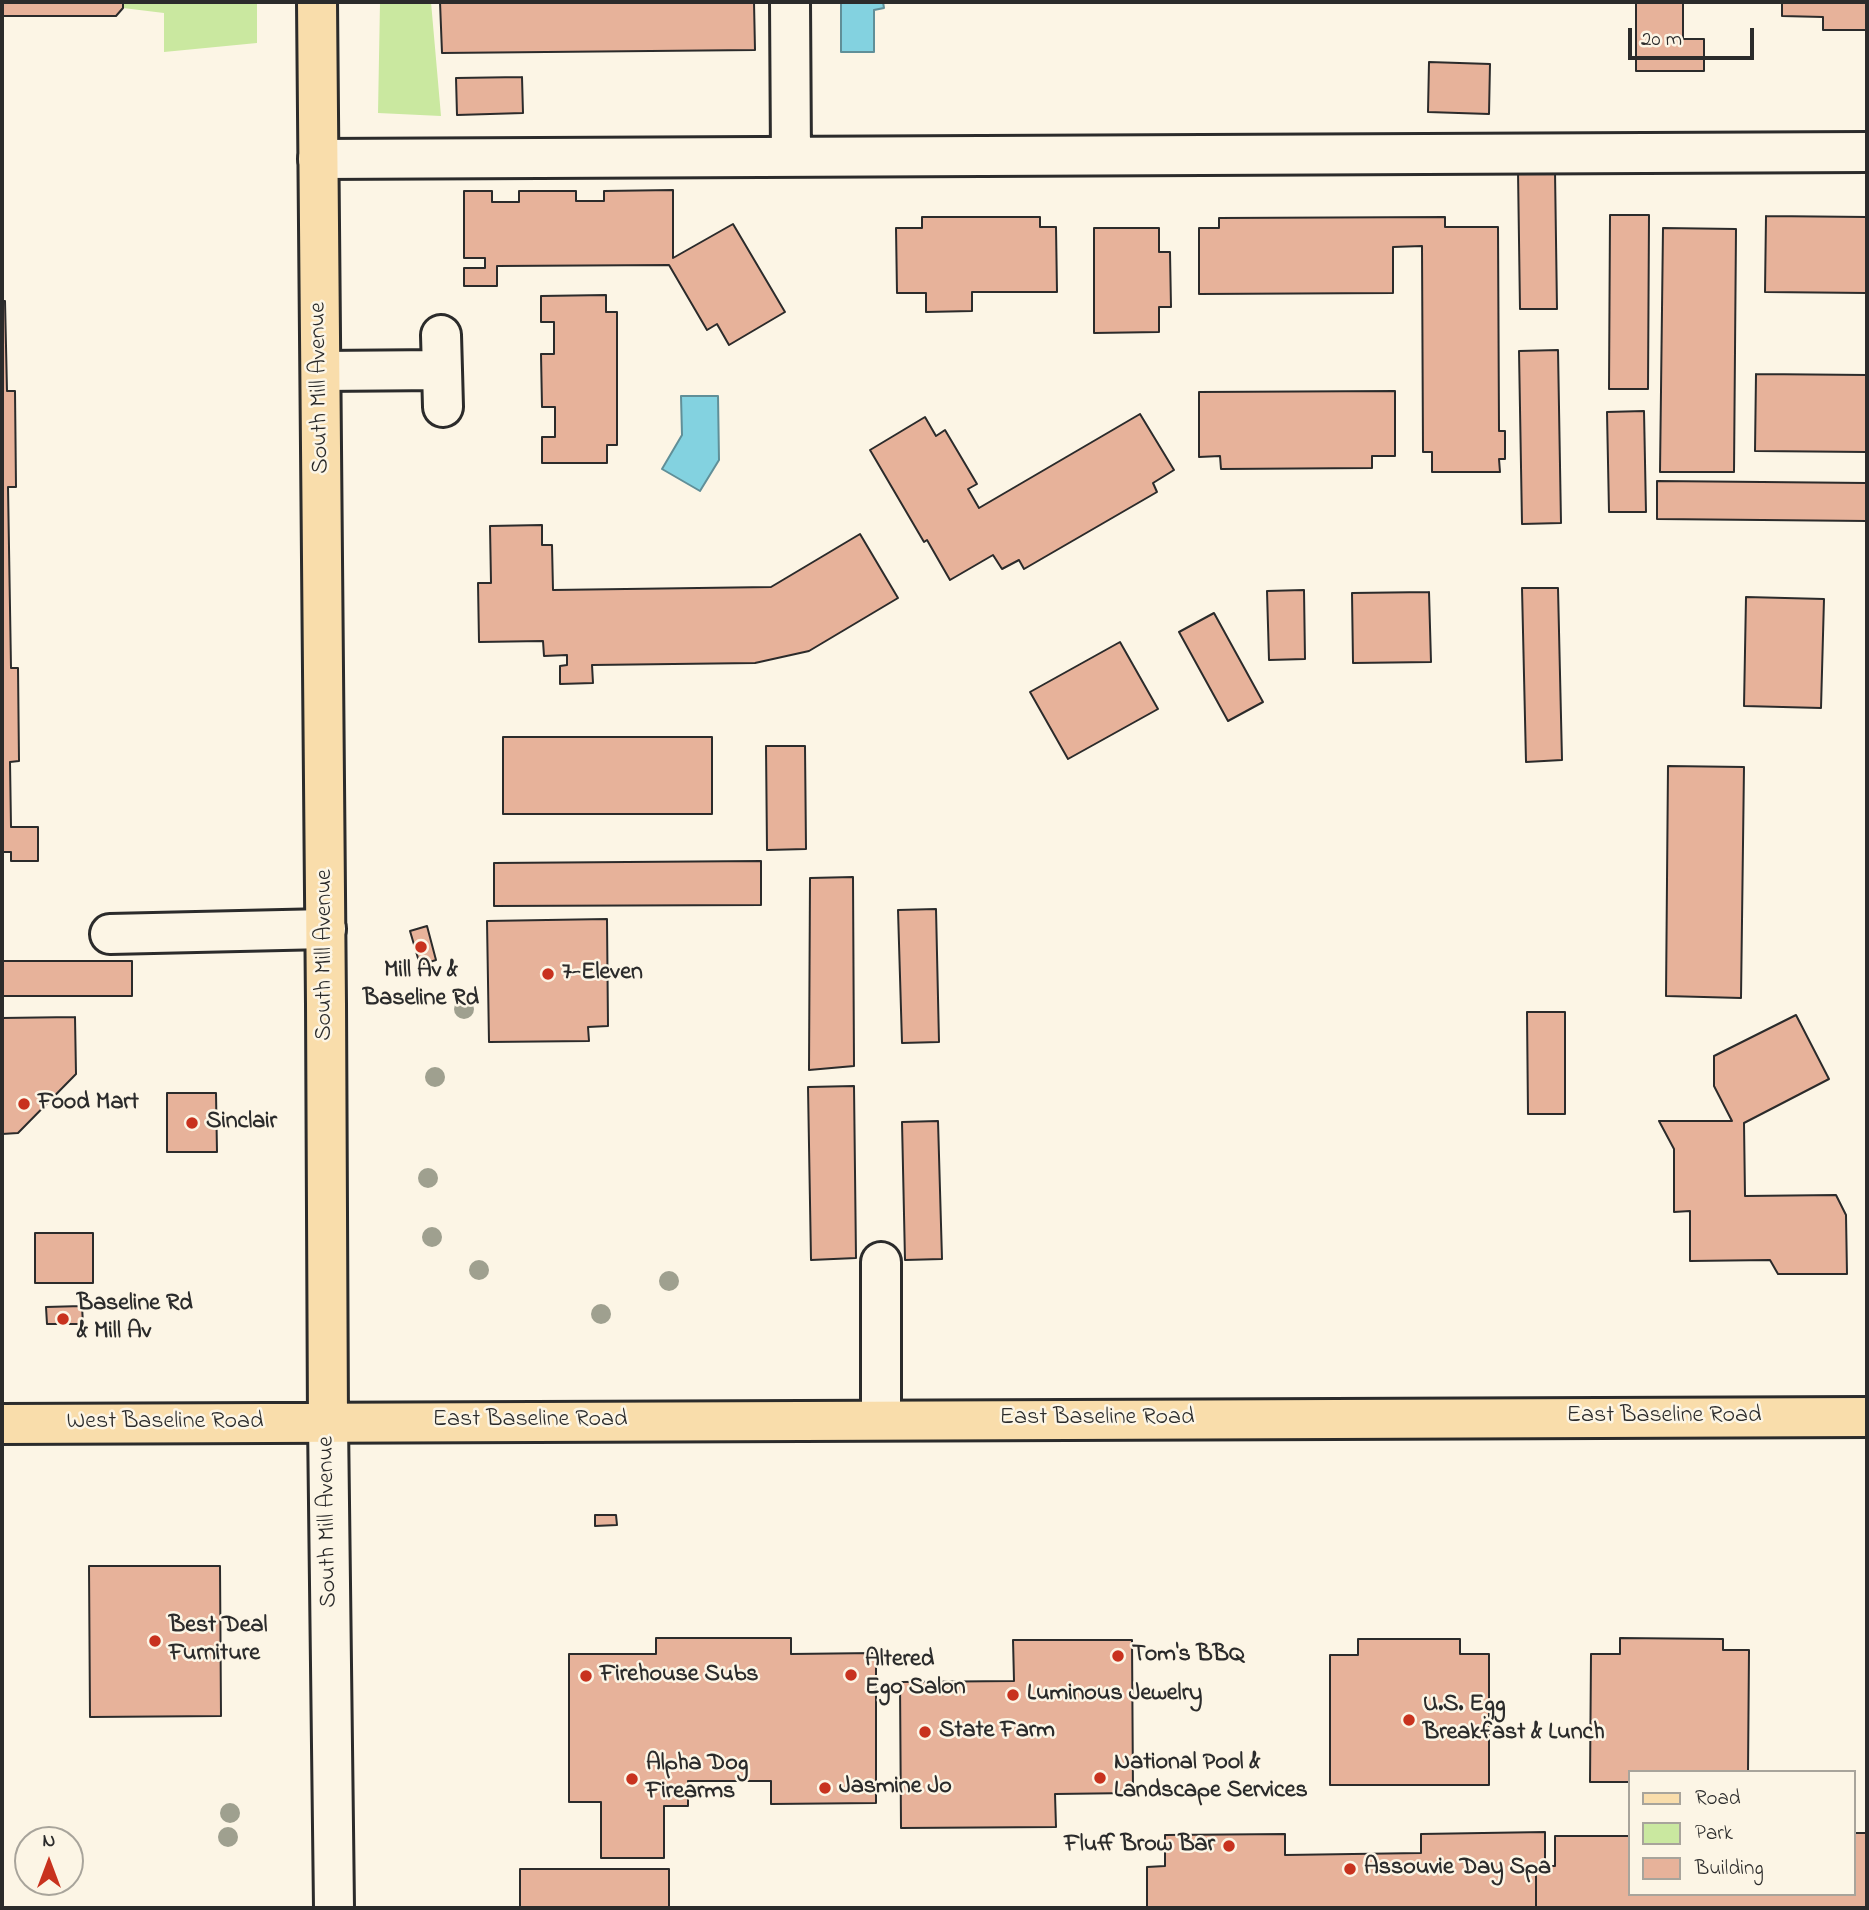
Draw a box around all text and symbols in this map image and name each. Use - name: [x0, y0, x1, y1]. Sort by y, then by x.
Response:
- scale bar: [1631, 14, 1757, 58]
- text: 20 m: [1641, 25, 1682, 55]
- street label: South Mill Avenue: [305, 302, 337, 474]
- street label: South Mill Avenue: [312, 869, 340, 1041]
- marker: Mill Av & Baseline Rd: [413, 939, 429, 955]
- place label: Mill Av & Baseline Rd: [363, 958, 479, 1014]
- place label: 7-Eleven: [562, 960, 643, 988]
- marker: 7-Eleven: [540, 966, 556, 982]
- place label: Food Mart: [38, 1090, 139, 1118]
- marker: Food Mart: [16, 1096, 32, 1112]
- place label: Sinclair: [206, 1109, 277, 1137]
- marker: Sinclair: [184, 1115, 200, 1131]
- place label: Baseline Rd & Mill Av: [77, 1291, 193, 1347]
- marker: Baseline Rd & Mill Av: [55, 1311, 71, 1327]
- street label: East Baseline Road: [1567, 1403, 1761, 1431]
- street label: East Baseline Road: [1000, 1405, 1194, 1433]
- street label: East Baseline Road: [433, 1407, 627, 1435]
- street label: West Baseline Road: [67, 1409, 263, 1437]
- street label: South Mill Avenue: [313, 1436, 345, 1608]
- place label: Best Deal Furniture: [169, 1613, 268, 1669]
- marker: Best Deal Furniture: [147, 1633, 163, 1649]
- place label: Tom's BBQ: [1132, 1642, 1244, 1670]
- place label: Altered Ego Salon: [865, 1647, 966, 1703]
- marker: Tom's BBQ: [1110, 1648, 1126, 1664]
- place label: Firehouse Subs: [600, 1662, 759, 1690]
- marker: Altered Ego Salon: [843, 1667, 859, 1683]
- marker: Firehouse Subs: [578, 1668, 594, 1684]
- place label: Luminous Jewelry: [1027, 1681, 1202, 1709]
- marker: Luminous Jewelry: [1005, 1687, 1021, 1703]
- place label: U.S. Egg Breakfast & Lunch: [1423, 1692, 1605, 1748]
- marker: U.S. Egg Breakfast & Lunch: [1401, 1712, 1417, 1728]
- place label: State Farm: [939, 1718, 1055, 1746]
- marker: State Farm: [917, 1724, 933, 1740]
- place label: National Pool & Landscape Services: [1114, 1750, 1308, 1806]
- place label: Alpha Dog Firearms: [646, 1751, 748, 1807]
- marker: National Pool & Landscape Services: [1092, 1770, 1108, 1786]
- legend: [1628, 1770, 1855, 1896]
- marker: Alpha Dog Firearms: [624, 1771, 640, 1787]
- place label: Jasmine Jo: [839, 1774, 952, 1802]
- marker: Jasmine Jo: [817, 1780, 833, 1796]
- text: Road: [1695, 1784, 1741, 1814]
- text: Park: [1695, 1819, 1733, 1849]
- north arrow: [14, 1826, 84, 1896]
- text: N: [43, 1828, 55, 1855]
- place label: Fluff Brow Bar: [1064, 1832, 1215, 1860]
- marker: Fluff Brow Bar: [1221, 1838, 1237, 1854]
- text: Building: [1695, 1854, 1764, 1884]
- place label: Assouvie Day Spa: [1364, 1855, 1551, 1883]
- marker: Assouvie Day Spa: [1342, 1861, 1358, 1877]

